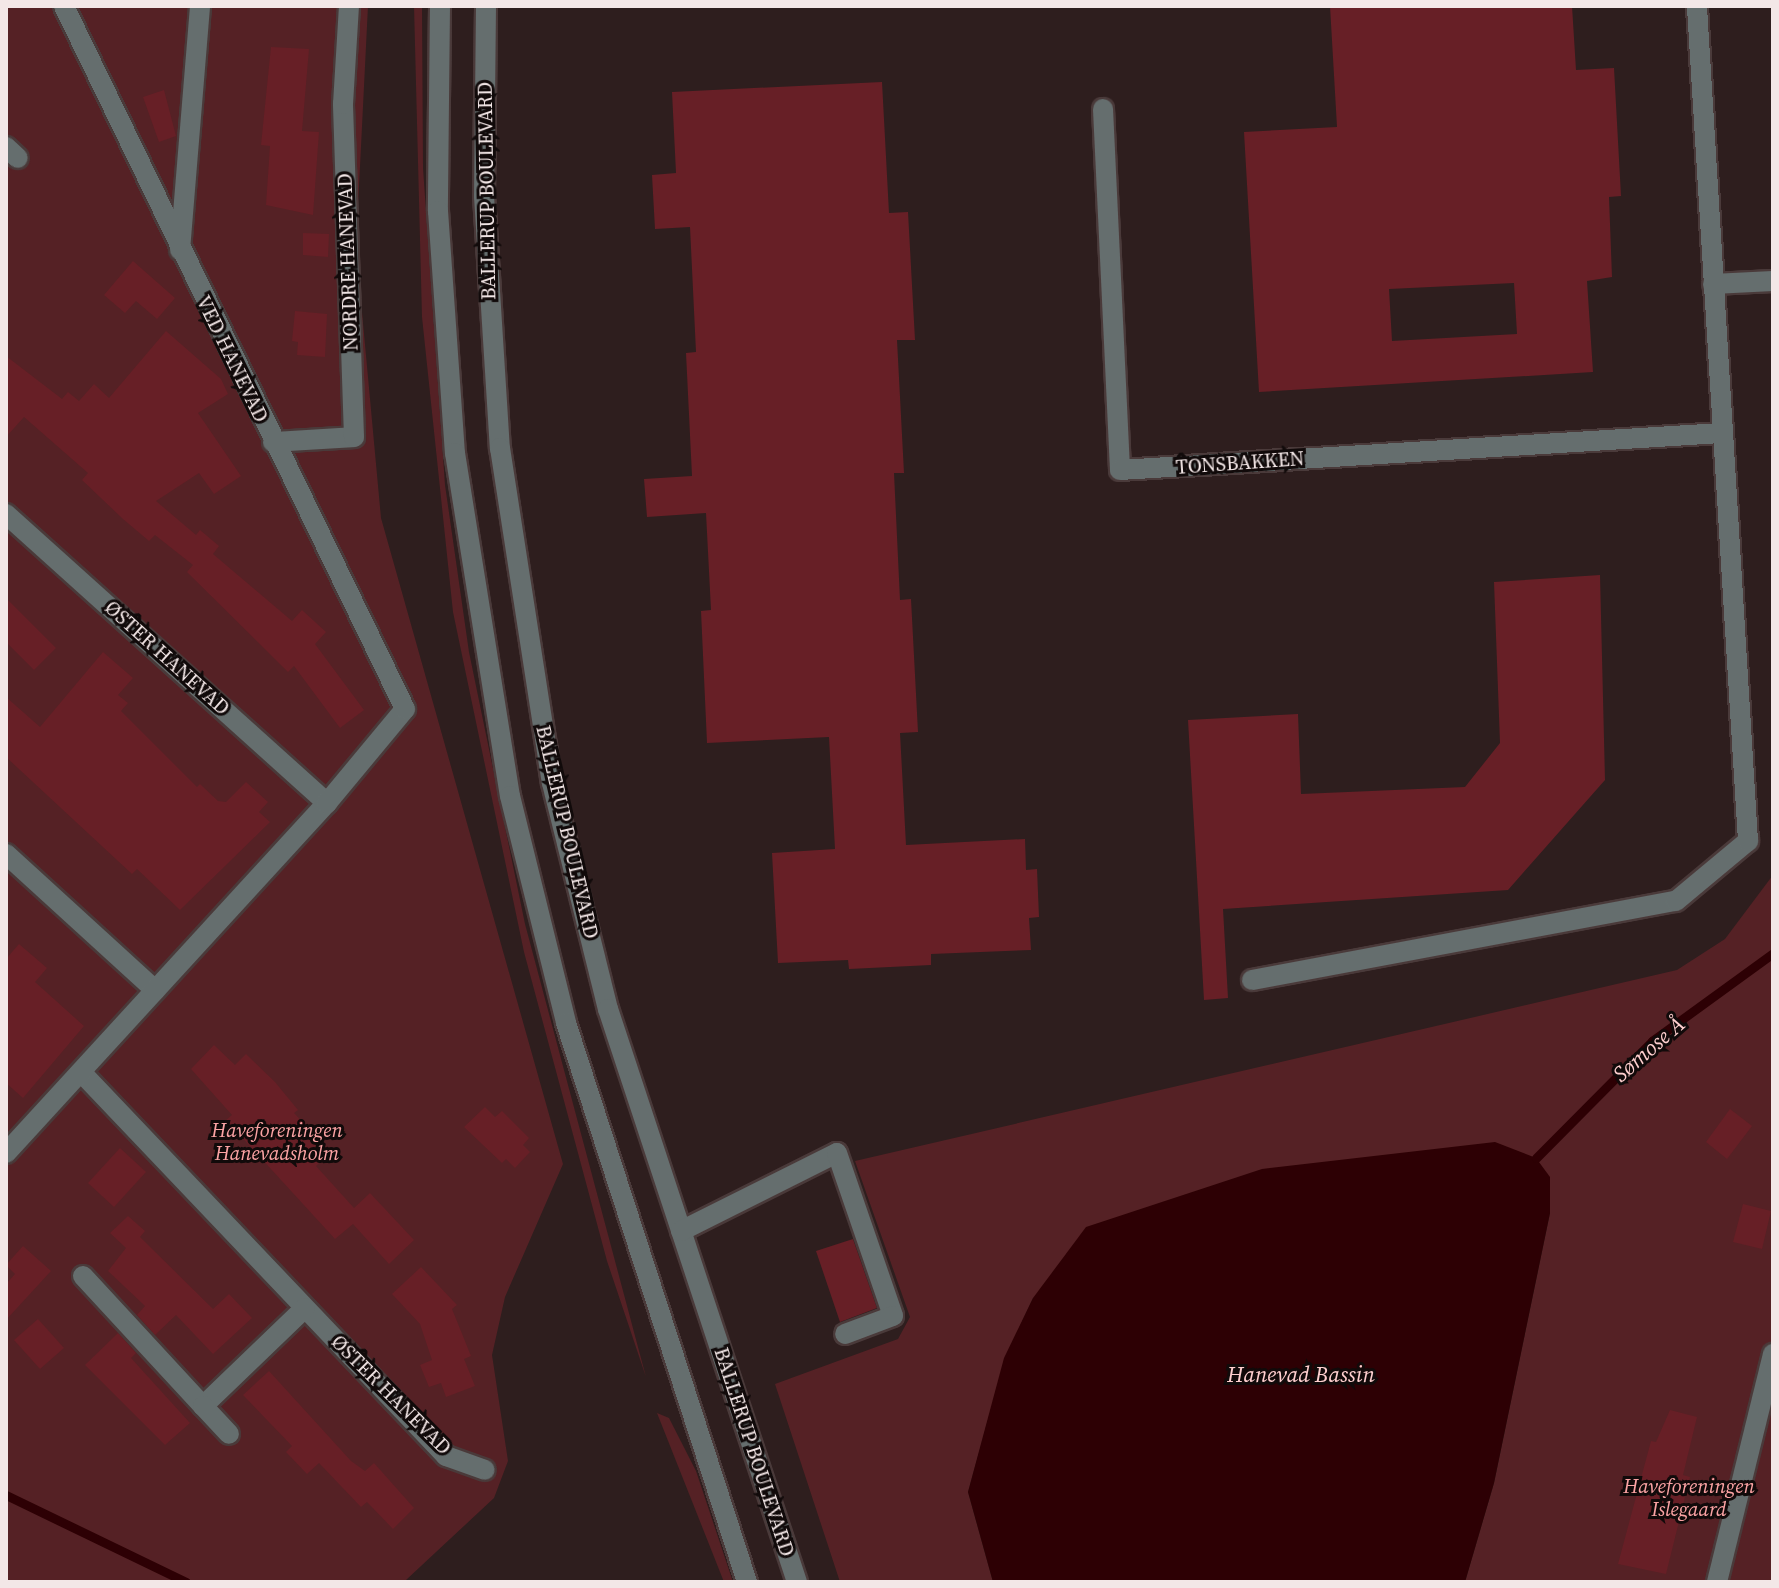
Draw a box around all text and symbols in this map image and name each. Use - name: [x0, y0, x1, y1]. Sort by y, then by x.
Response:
- street label: BALLERUP BOULEVARD: [473, 82, 501, 300]
- street label: NORDRE HANEVAD: [333, 173, 363, 351]
- street label: VED HANEVAD: [191, 292, 273, 426]
- street label: TONSBAKKEN: [1175, 447, 1305, 479]
- street label: ØSTER HANEVAD: [100, 596, 234, 720]
- street label: BALLERUP BOULEVARD: [531, 723, 603, 941]
- water label: Sømose Å: [1608, 1011, 1690, 1087]
- park label: Haveforeningen Hanevadsholm: [211, 1119, 343, 1166]
- street label: ØSTER HANEVAD: [326, 1330, 456, 1460]
- street label: BALLERUP BOULEVARD: [709, 1345, 799, 1559]
- water label: Hanevad Bassin: [1227, 1362, 1375, 1388]
- park label: Haveforeningen Islegaard: [1623, 1474, 1755, 1521]

